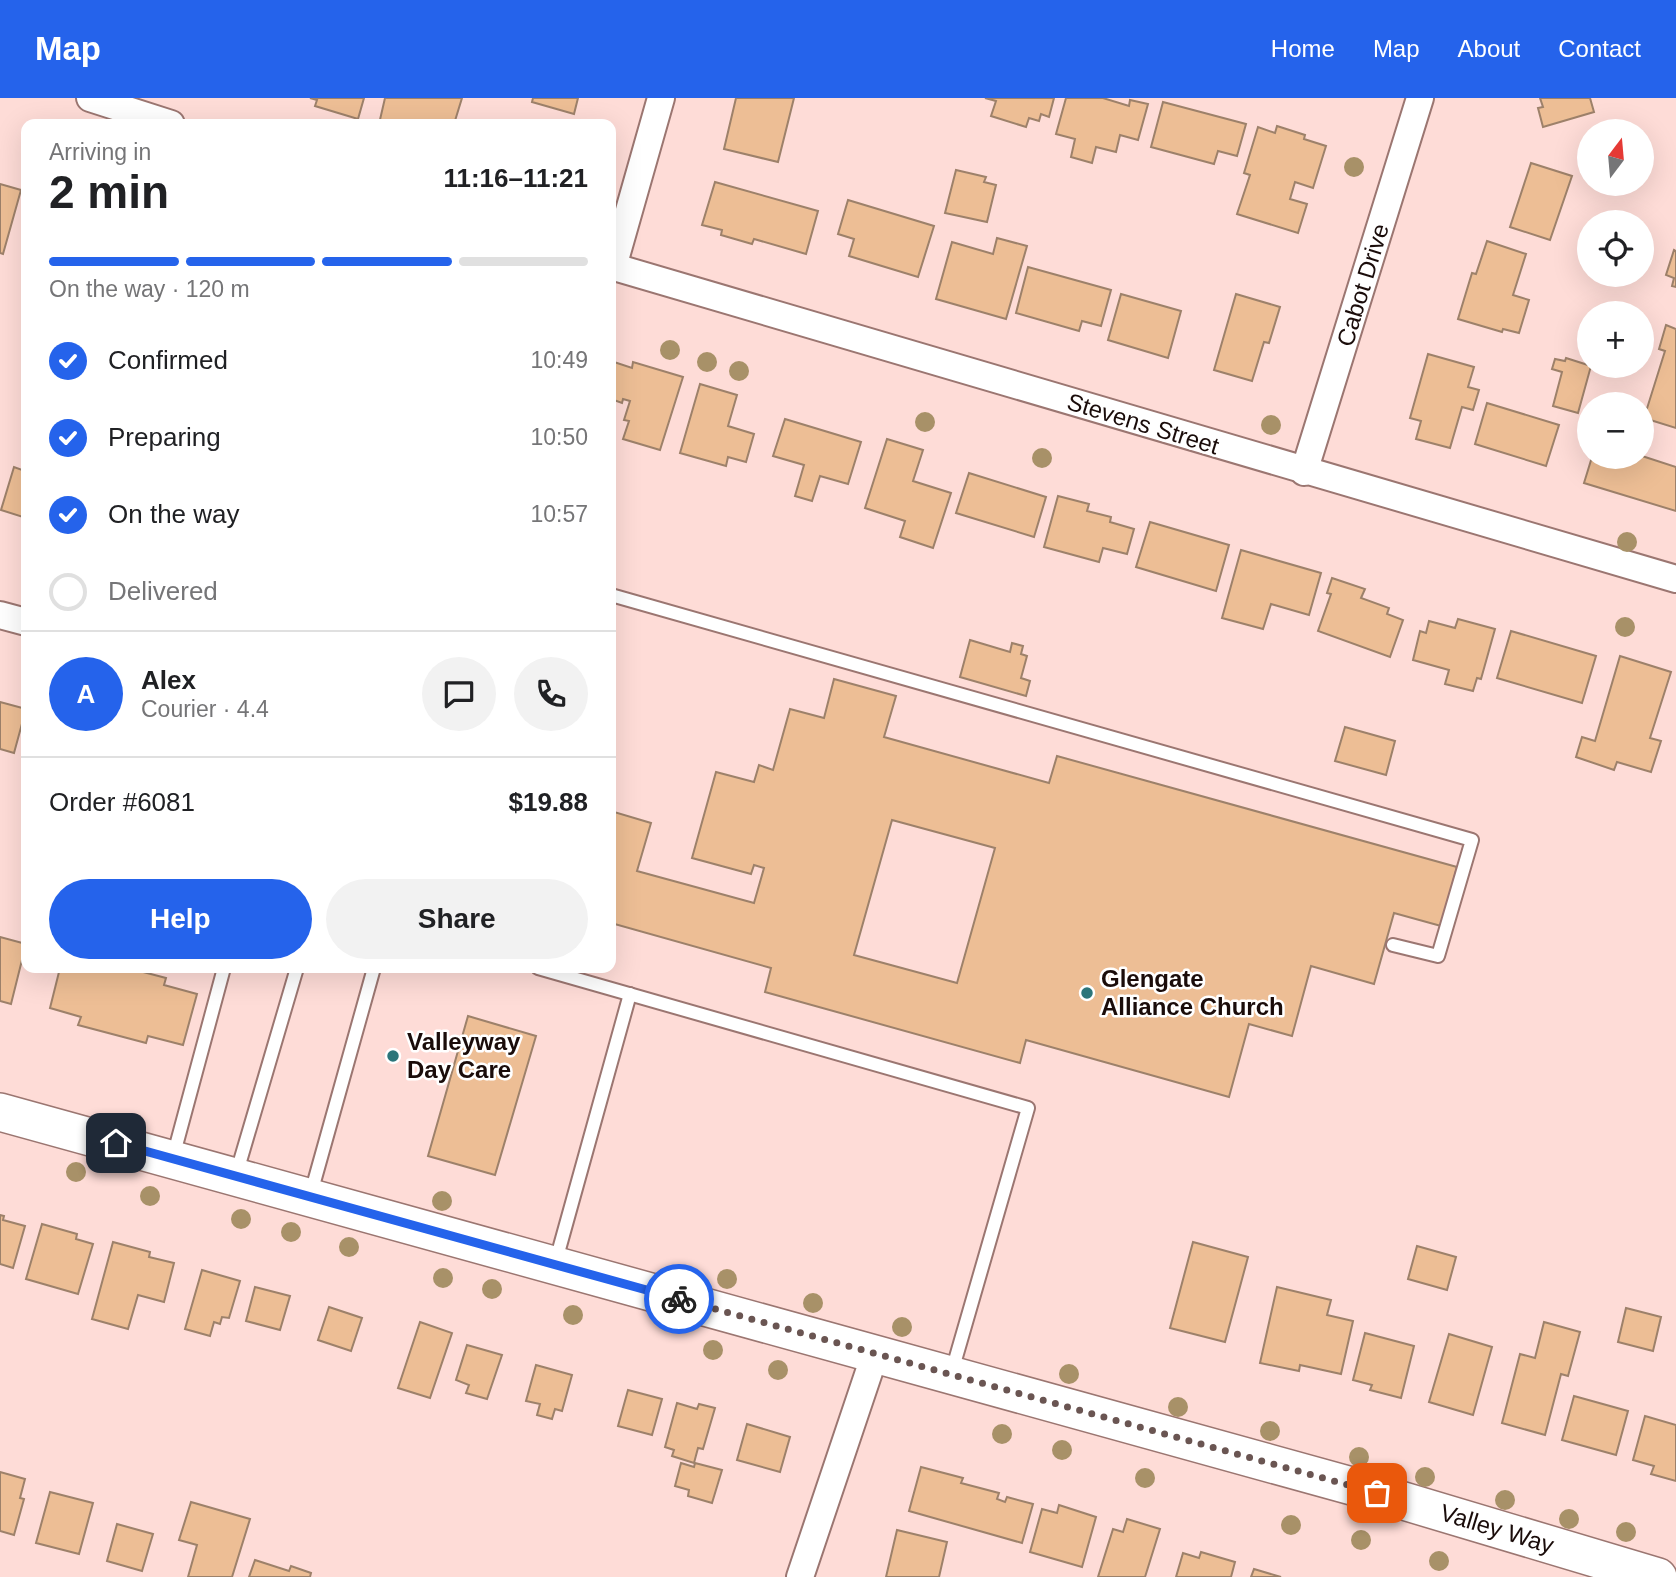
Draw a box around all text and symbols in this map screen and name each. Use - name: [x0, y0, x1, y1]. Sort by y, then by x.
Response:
- text: Map: [35, 30, 101, 67]
- text: Home: [1271, 35, 1335, 62]
- text: Map: [1373, 35, 1420, 62]
- text: About: [1458, 35, 1520, 62]
- text: Contact: [1558, 35, 1641, 62]
- north arrow: [1577, 119, 1654, 196]
- map controls: [1577, 119, 1654, 469]
- text: Arriving in: [49, 139, 151, 165]
- text: 11:16–11:21: [443, 163, 588, 193]
- text: 2 min: [49, 166, 169, 218]
- button: locate: [1577, 210, 1654, 287]
- street label: Cabot Drive: [1331, 220, 1394, 349]
- text: On the way · 120 m: [49, 276, 250, 302]
- button: +: [1577, 301, 1654, 378]
- icon: check: [49, 342, 87, 380]
- text: Confirmed: [108, 345, 228, 375]
- text: 10:49: [530, 347, 588, 373]
- street label: Stevens Street: [1064, 388, 1223, 460]
- button: −: [1577, 392, 1654, 469]
- icon: check: [49, 419, 87, 457]
- text: Preparing: [108, 422, 221, 452]
- text: 10:50: [530, 424, 588, 450]
- icon: check: [49, 496, 87, 534]
- text: On the way: [108, 499, 240, 529]
- text: 10:57: [530, 501, 588, 527]
- text: Delivered: [108, 576, 218, 606]
- button: chat: [422, 657, 496, 731]
- button: phone: [514, 657, 588, 731]
- text: Alex: [141, 665, 196, 695]
- text: A: [77, 679, 95, 709]
- text: Courier · 4.4: [141, 696, 269, 722]
- text: Order #6081: [49, 787, 195, 817]
- text: $19.88: [508, 787, 588, 817]
- button: Help: [49, 879, 312, 959]
- button: Share: [326, 879, 588, 959]
- place label: Glengate Alliance Church: [1101, 965, 1284, 1020]
- marker: Glengate Alliance Church: [1079, 985, 1095, 1001]
- place label: Valleyway Day Care: [407, 1028, 521, 1083]
- marker: Valleyway Day Care: [385, 1048, 401, 1064]
- pin: [86, 1113, 146, 1173]
- icon: home: [97, 1124, 135, 1162]
- courier: [644, 1264, 714, 1334]
- icon: bike: [660, 1280, 698, 1318]
- pin: [1347, 1463, 1407, 1523]
- icon: bag: [1358, 1474, 1396, 1512]
- street label: Valley Way: [1437, 1498, 1557, 1559]

